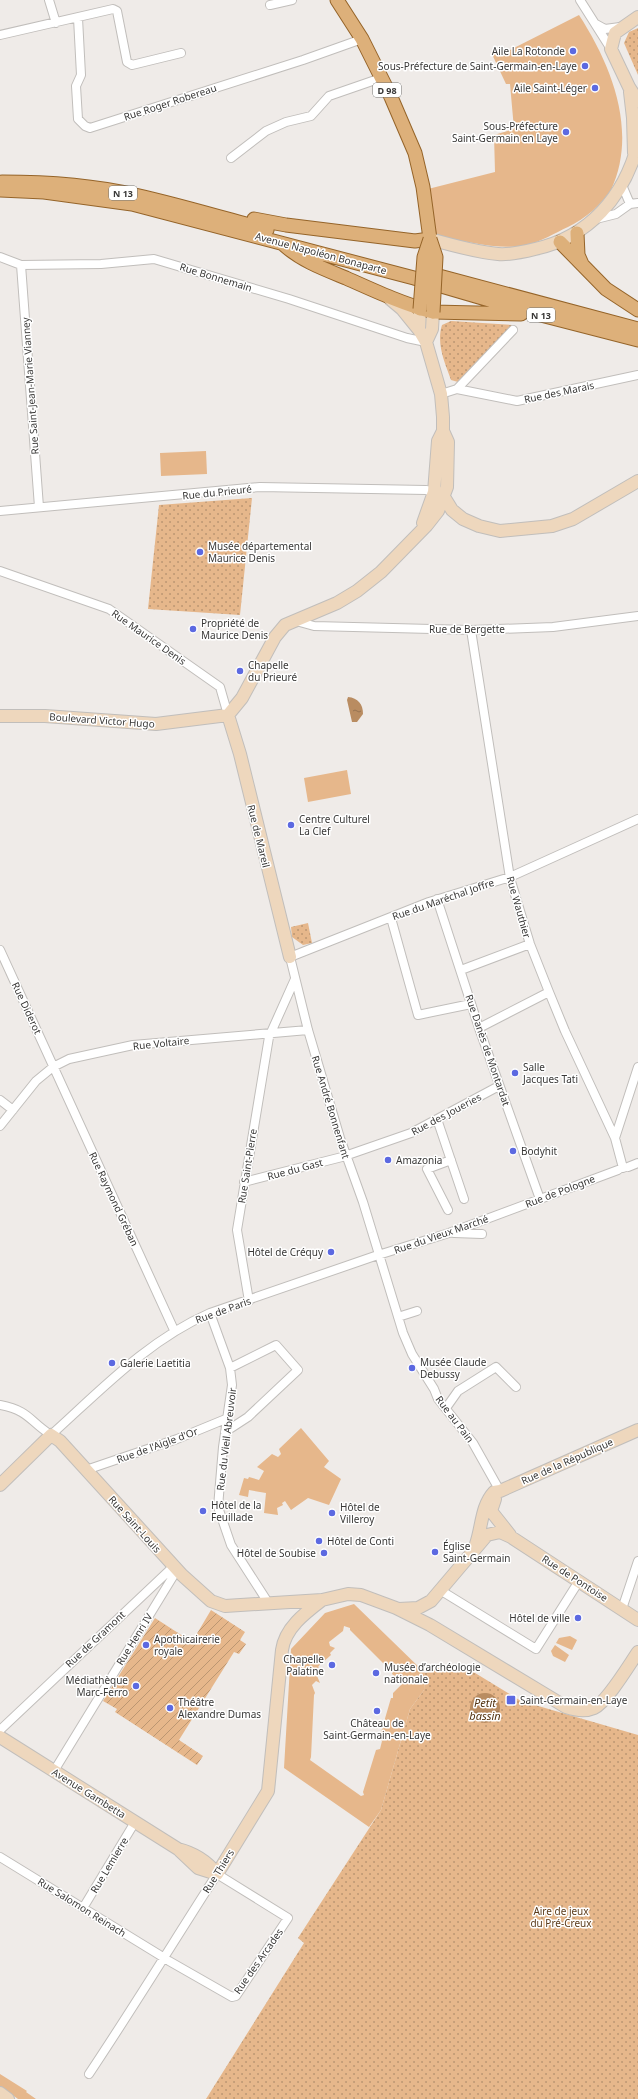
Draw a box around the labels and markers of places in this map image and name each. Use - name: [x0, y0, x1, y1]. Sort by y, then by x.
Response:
- place label: Aile La Rotonde: [492, 44, 565, 58]
- marker: Aile La Rotonde: [568, 46, 578, 56]
- place label: Sous-Préfecture de Saint-Germain-en-Laye: [378, 59, 577, 73]
- marker: Sous-Préfecture de Saint-Germain-en-Laye: [580, 61, 590, 71]
- place label: Aile Saint-Léger: [514, 81, 587, 95]
- marker: Aile Saint-Léger: [590, 83, 600, 93]
- place label: Sous-Préfecture Saint-Germain en Laye: [452, 119, 558, 145]
- marker: Sous-Préfecture Saint-Germain en Laye: [561, 127, 571, 137]
- place label: Musée départemental Maurice Denis: [208, 539, 312, 565]
- marker: Musée départemental Maurice Denis: [195, 547, 205, 557]
- place label: Propriété de Maurice Denis: [201, 616, 268, 642]
- marker: Propriété de Maurice Denis: [188, 624, 198, 634]
- place label: Chapelle du Prieuré: [248, 658, 297, 684]
- marker: Chapelle du Prieuré: [235, 666, 245, 676]
- place label: Centre Culturel La Clef: [299, 812, 370, 838]
- marker: Centre Culturel La Clef: [286, 820, 296, 830]
- place label: Salle Jacques Tati: [522, 1060, 578, 1086]
- marker: Salle Jacques Tati: [510, 1068, 520, 1078]
- place label: Bodyhit: [521, 1144, 558, 1158]
- marker: Bodyhit: [508, 1146, 518, 1156]
- place label: Amazonia: [396, 1153, 442, 1167]
- marker: Amazonia: [383, 1155, 393, 1165]
- place label: Hôtel de Créquy: [247, 1245, 324, 1259]
- marker: Hôtel de Créquy: [326, 1247, 336, 1257]
- place label: Musée Claude Debussy: [420, 1355, 487, 1381]
- place label: Galerie Laetitia: [120, 1356, 191, 1370]
- marker: Galerie Laetitia: [107, 1358, 117, 1368]
- marker: Musée Claude Debussy: [407, 1363, 417, 1373]
- place label: Hôtel de la Feuillade: [211, 1498, 261, 1524]
- place label: Hôtel de Villeroy: [340, 1500, 380, 1526]
- marker: Hôtel de la Feuillade: [198, 1506, 208, 1516]
- marker: Hôtel de Villeroy: [327, 1508, 337, 1518]
- place label: Hôtel de Conti: [327, 1534, 394, 1548]
- marker: Hôtel de Conti: [314, 1536, 324, 1546]
- place label: Église Saint-Germain: [443, 1539, 510, 1565]
- place label: Hôtel de Soubise: [237, 1546, 316, 1560]
- marker: Église Saint-Germain: [430, 1547, 440, 1557]
- marker: Hôtel de Soubise: [319, 1548, 329, 1558]
- place label: Hôtel de ville: [509, 1611, 570, 1625]
- marker: Hôtel de ville: [573, 1613, 583, 1623]
- place label: Apothicairerie royale: [154, 1632, 220, 1658]
- marker: Apothicairerie royale: [141, 1640, 151, 1650]
- place label: Chapelle Palatine: [283, 1652, 324, 1678]
- marker: Chapelle Palatine: [327, 1660, 337, 1670]
- place label: Musée d’archéologie nationale: [384, 1660, 481, 1686]
- marker: Musée d’archéologie nationale: [371, 1668, 381, 1678]
- place label: Médiathèque Marc-Ferro: [66, 1673, 128, 1699]
- marker: Médiathèque Marc-Ferro: [131, 1681, 141, 1691]
- place label: Saint-Germain-en-Laye: [520, 1693, 628, 1707]
- marker: Saint-Germain-en-Laye: [505, 1694, 517, 1706]
- place label: Théâtre Alexandre Dumas: [178, 1695, 261, 1721]
- marker: Théâtre Alexandre Dumas: [165, 1703, 175, 1713]
- marker: Château de Saint-Germain-en-Laye: [372, 1706, 382, 1716]
- place label: Château de Saint-Germain-en-Laye: [323, 1716, 431, 1742]

